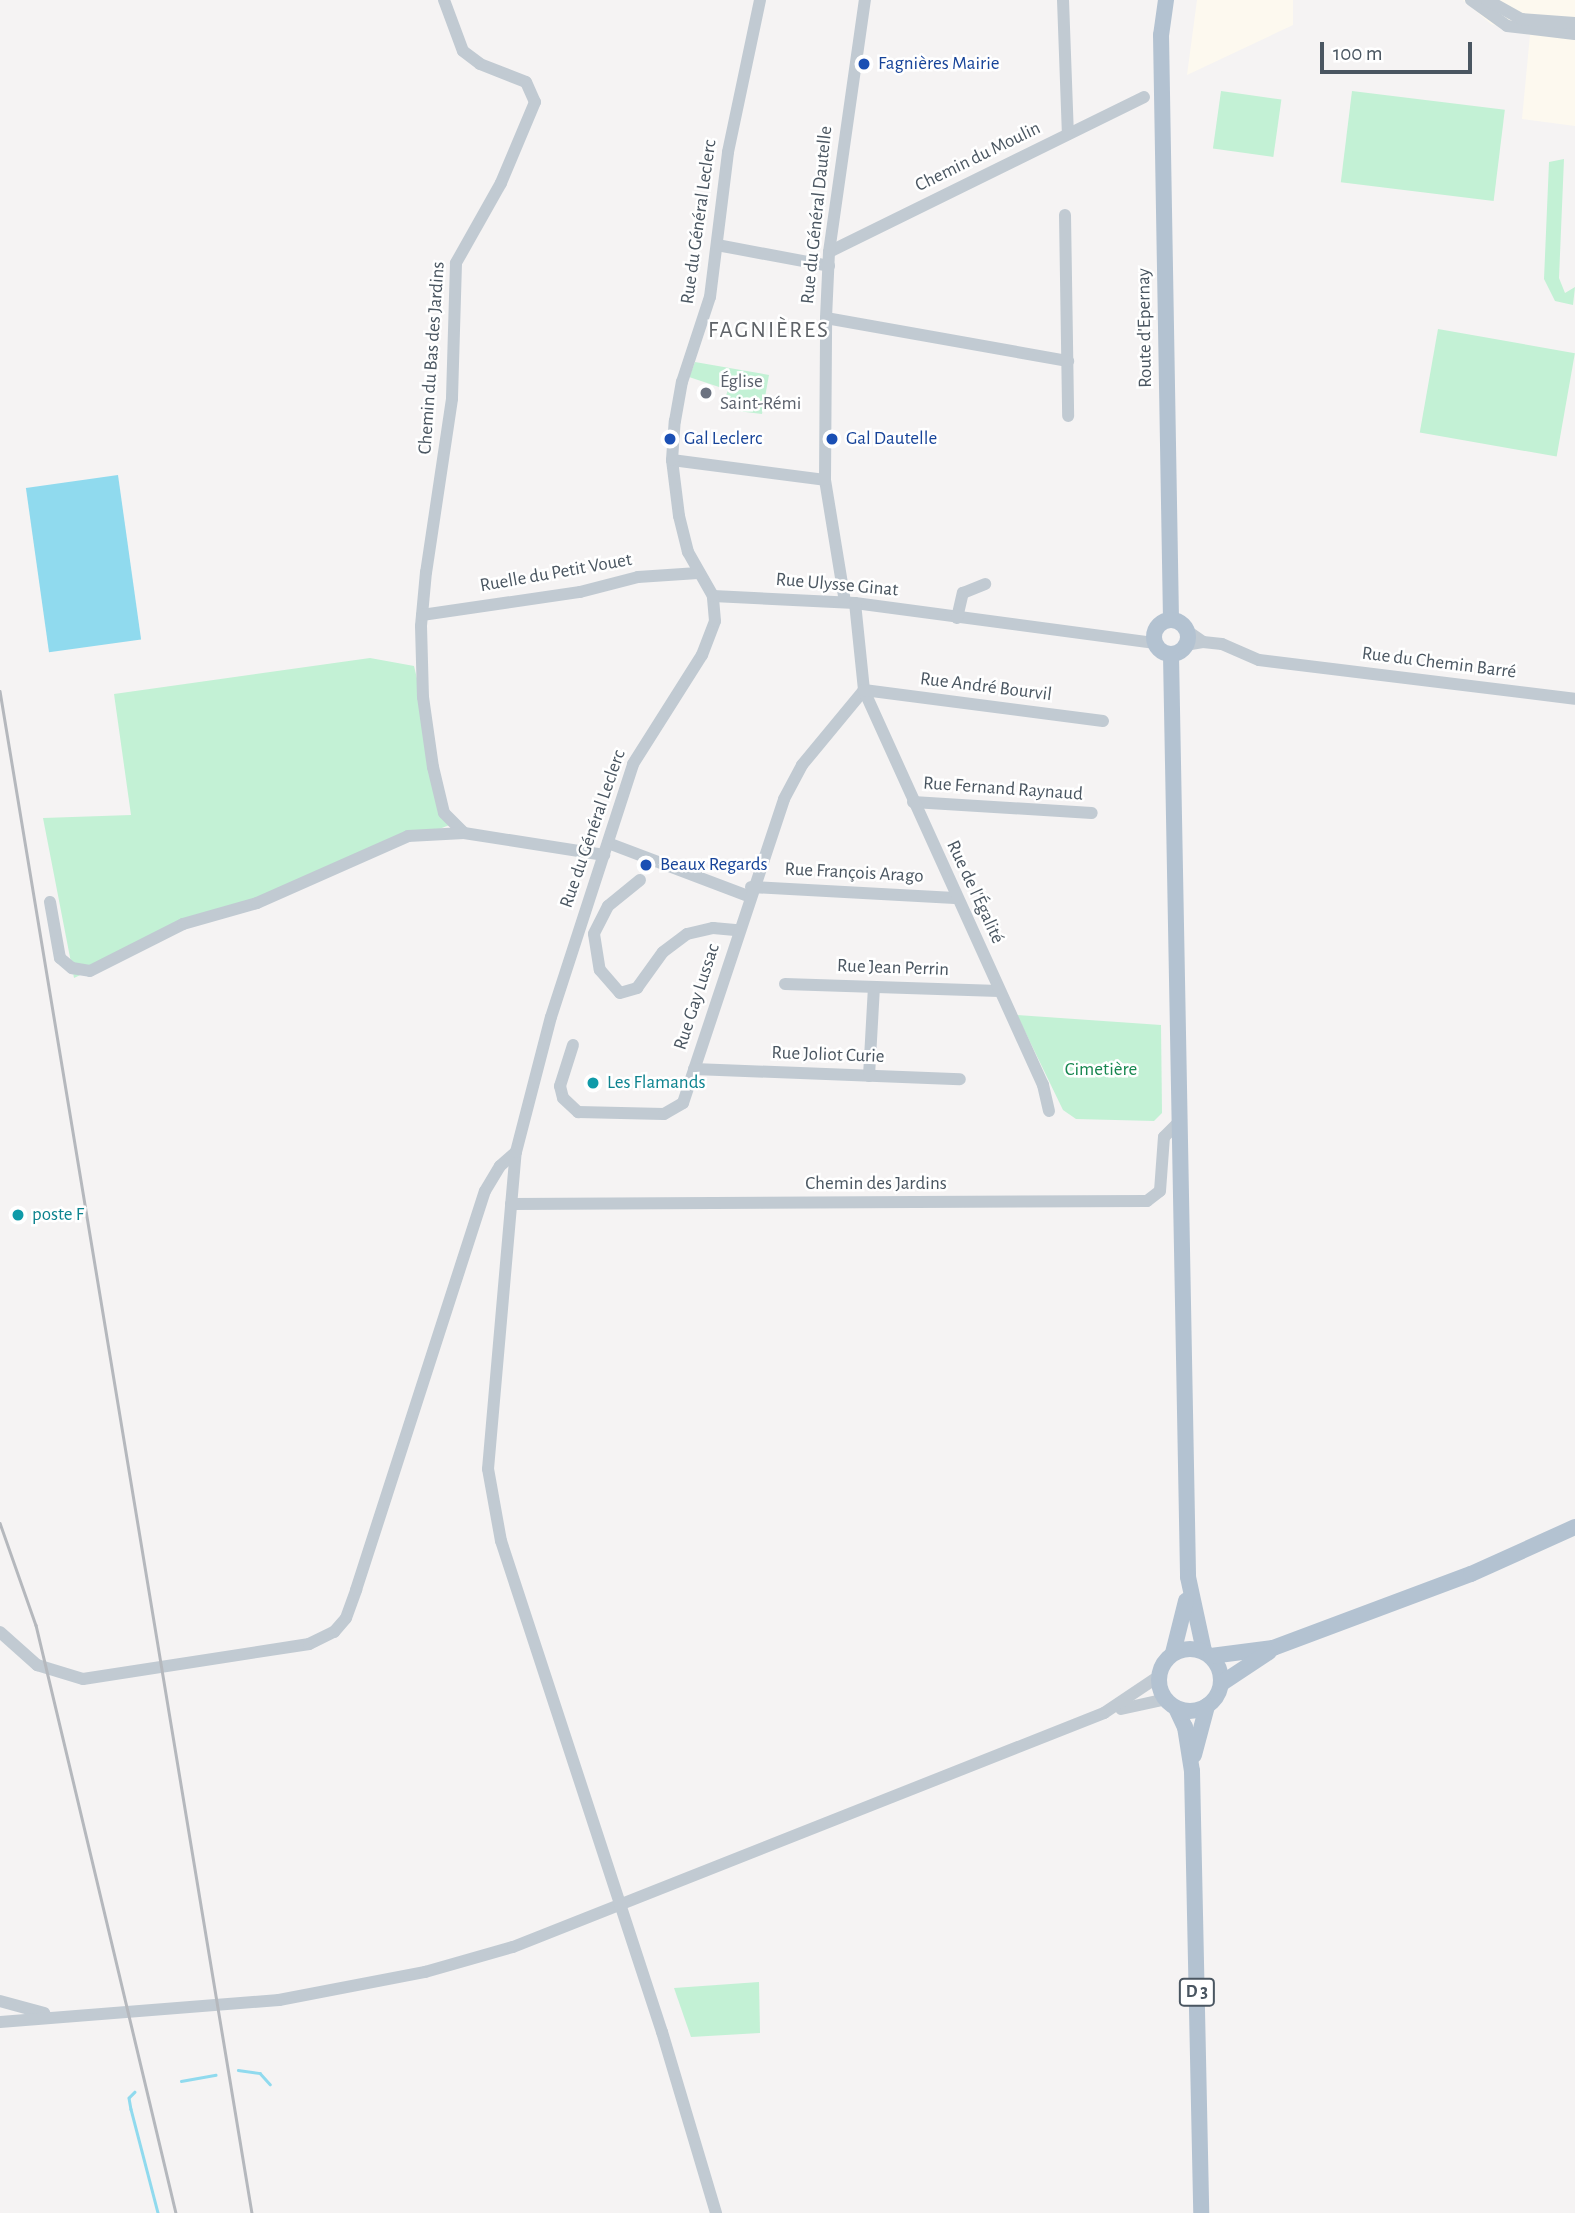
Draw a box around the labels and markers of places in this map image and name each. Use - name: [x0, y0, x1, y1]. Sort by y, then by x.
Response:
- place label: Fagnières Mairie: [878, 53, 1000, 75]
- marker: Fagnières Mairie: [856, 56, 872, 72]
- place label: Église Saint-Rémi: [720, 371, 801, 415]
- marker: Église Saint-Rémi: [698, 385, 714, 401]
- place label: Gal Leclerc: [684, 428, 762, 450]
- place label: Gal Dautelle: [846, 428, 937, 450]
- marker: Gal Leclerc: [662, 431, 678, 447]
- marker: Gal Dautelle: [824, 431, 840, 447]
- place label: Beaux Regards: [660, 854, 768, 876]
- marker: Beaux Regards: [638, 857, 654, 873]
- place label: Les Flamands: [607, 1072, 706, 1094]
- marker: Les Flamands: [585, 1075, 601, 1091]
- place label: poste F: [32, 1204, 84, 1226]
- marker: poste F: [10, 1207, 26, 1223]

